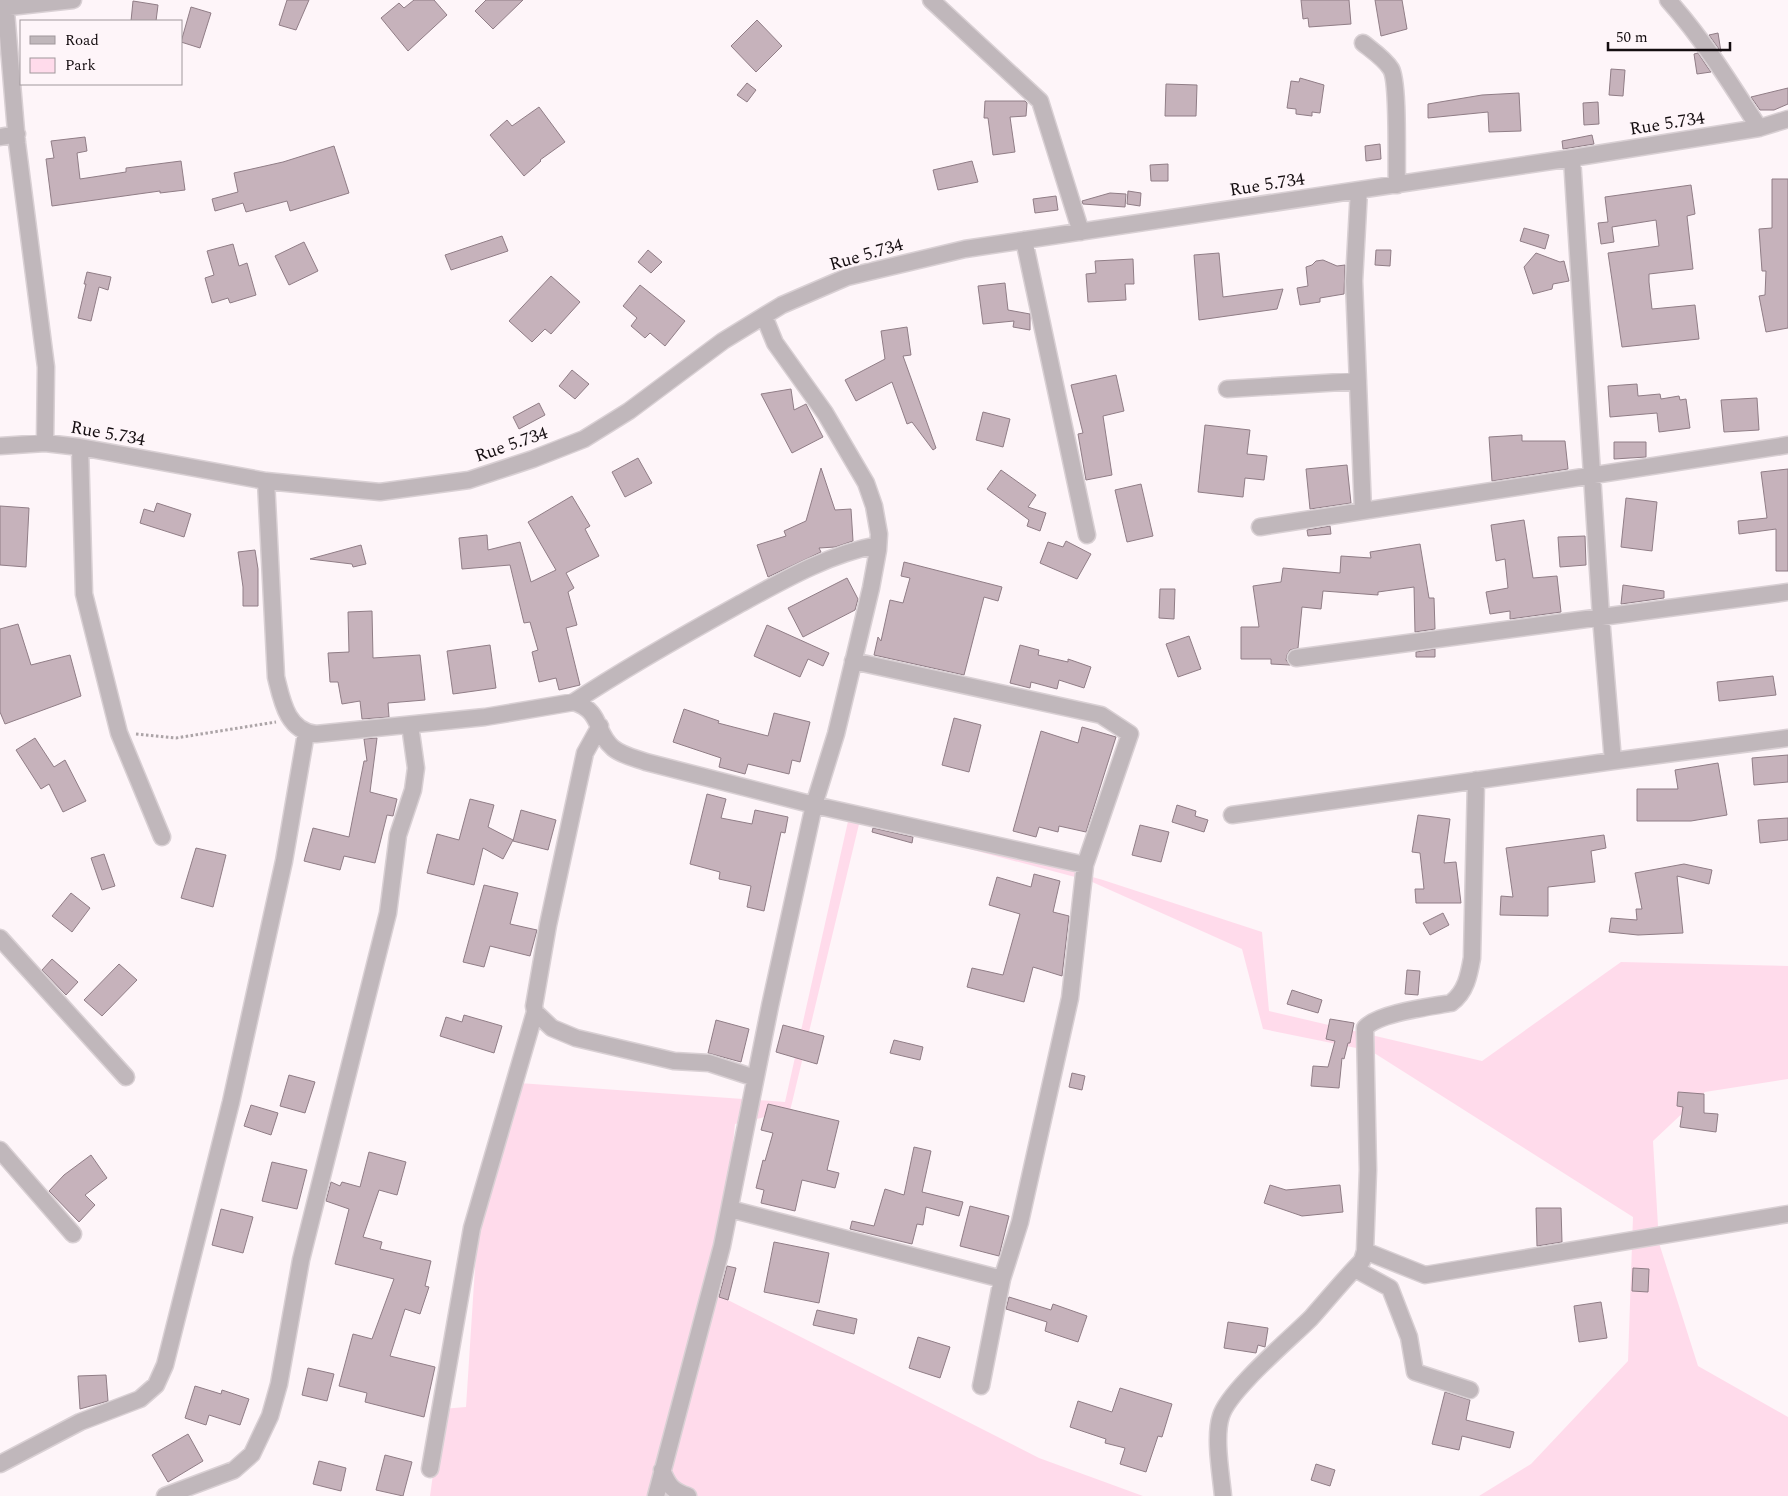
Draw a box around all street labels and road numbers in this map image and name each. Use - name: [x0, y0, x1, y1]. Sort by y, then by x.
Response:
- street label: Rue 5.734: [1628, 104, 1707, 143]
- street label: Rue 5.734: [1228, 165, 1307, 204]
- street label: Rue 5.734: [826, 231, 906, 278]
- street label: Rue 5.734: [68, 414, 148, 453]
- street label: Rue 5.734: [471, 419, 551, 470]

